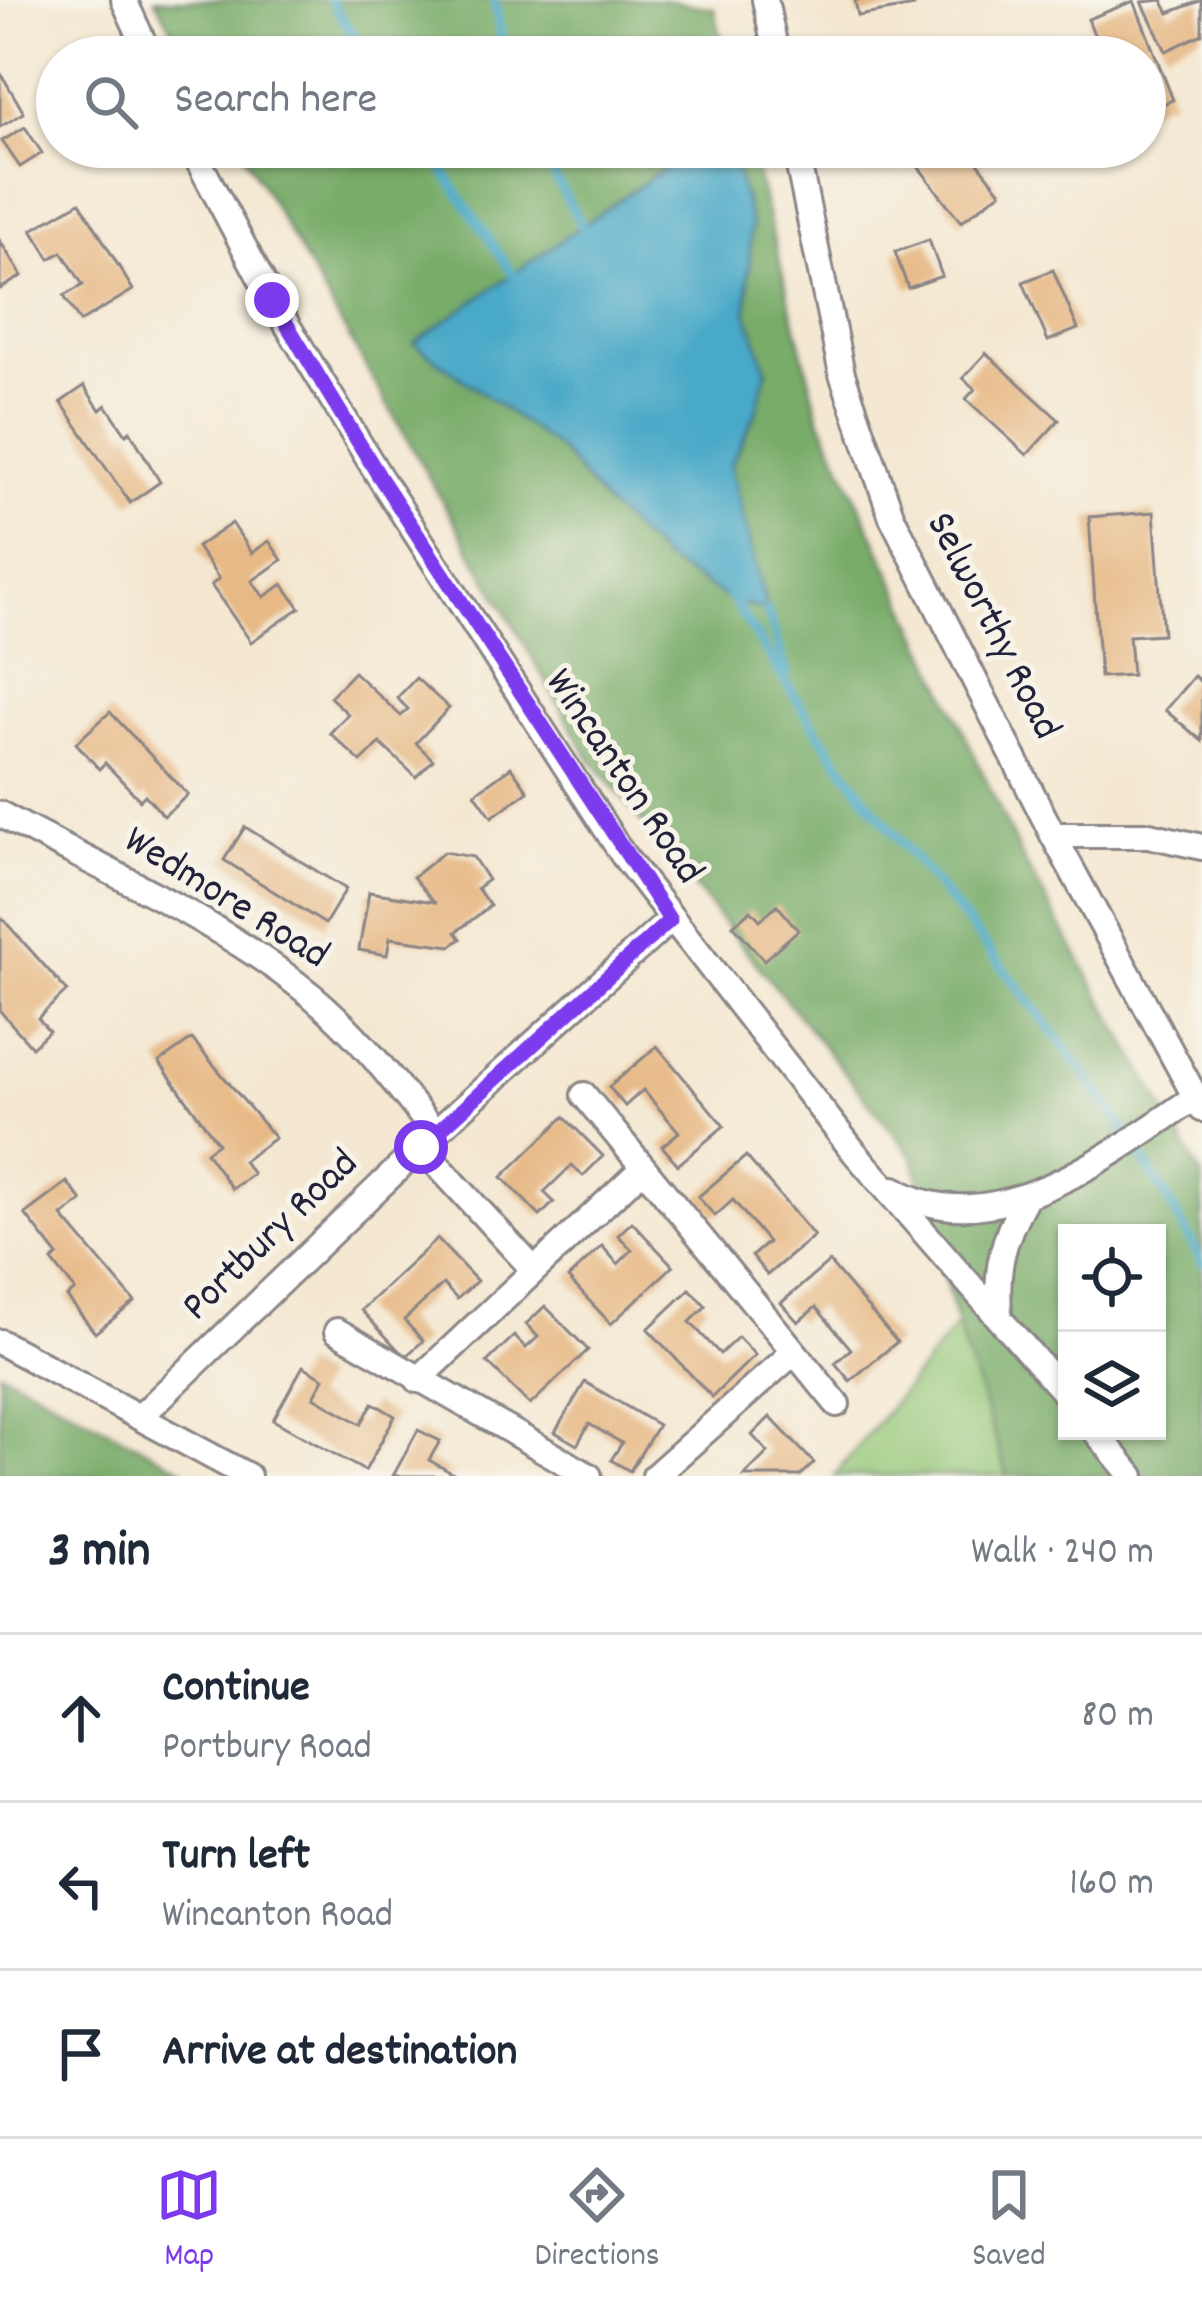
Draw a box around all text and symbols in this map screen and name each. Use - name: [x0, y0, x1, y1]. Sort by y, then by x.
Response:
- search box: [36, 36, 1166, 168]
- icon: search: [78, 69, 144, 135]
- text: Search here: [174, 70, 377, 134]
- route end: [245, 273, 299, 327]
- street label: Selworthy Road: [908, 503, 1074, 751]
- street label: Wincanton Road: [528, 658, 716, 898]
- street label: Wedmore Road: [111, 813, 339, 987]
- route start: [394, 1120, 448, 1174]
- street label: Portbury Road: [170, 1137, 374, 1337]
- map controls: [1058, 1224, 1166, 1440]
- button: locate: [1058, 1224, 1166, 1332]
- button: layers: [1058, 1332, 1166, 1440]
- text: 3 min: [48, 1518, 150, 1590]
- text: Walk · 240 m: [971, 1527, 1154, 1582]
- text: Continue: [162, 1658, 310, 1722]
- icon: ahead: [48, 1685, 114, 1751]
- text: 80 m: [1081, 1690, 1154, 1745]
- text: Portbury Road: [162, 1722, 372, 1777]
- text: Turn left: [162, 1826, 310, 1890]
- icon: left: [48, 1853, 114, 1919]
- text: 160 m: [1069, 1858, 1154, 1913]
- text: Wincanton Road: [162, 1890, 393, 1945]
- icon: arrive: [48, 2021, 114, 2087]
- text: Arrive at destination: [162, 2022, 517, 2086]
- tab: Map: [156, 2162, 222, 2281]
- tab: Directions: [535, 2162, 660, 2281]
- tab: Saved: [972, 2162, 1046, 2281]

